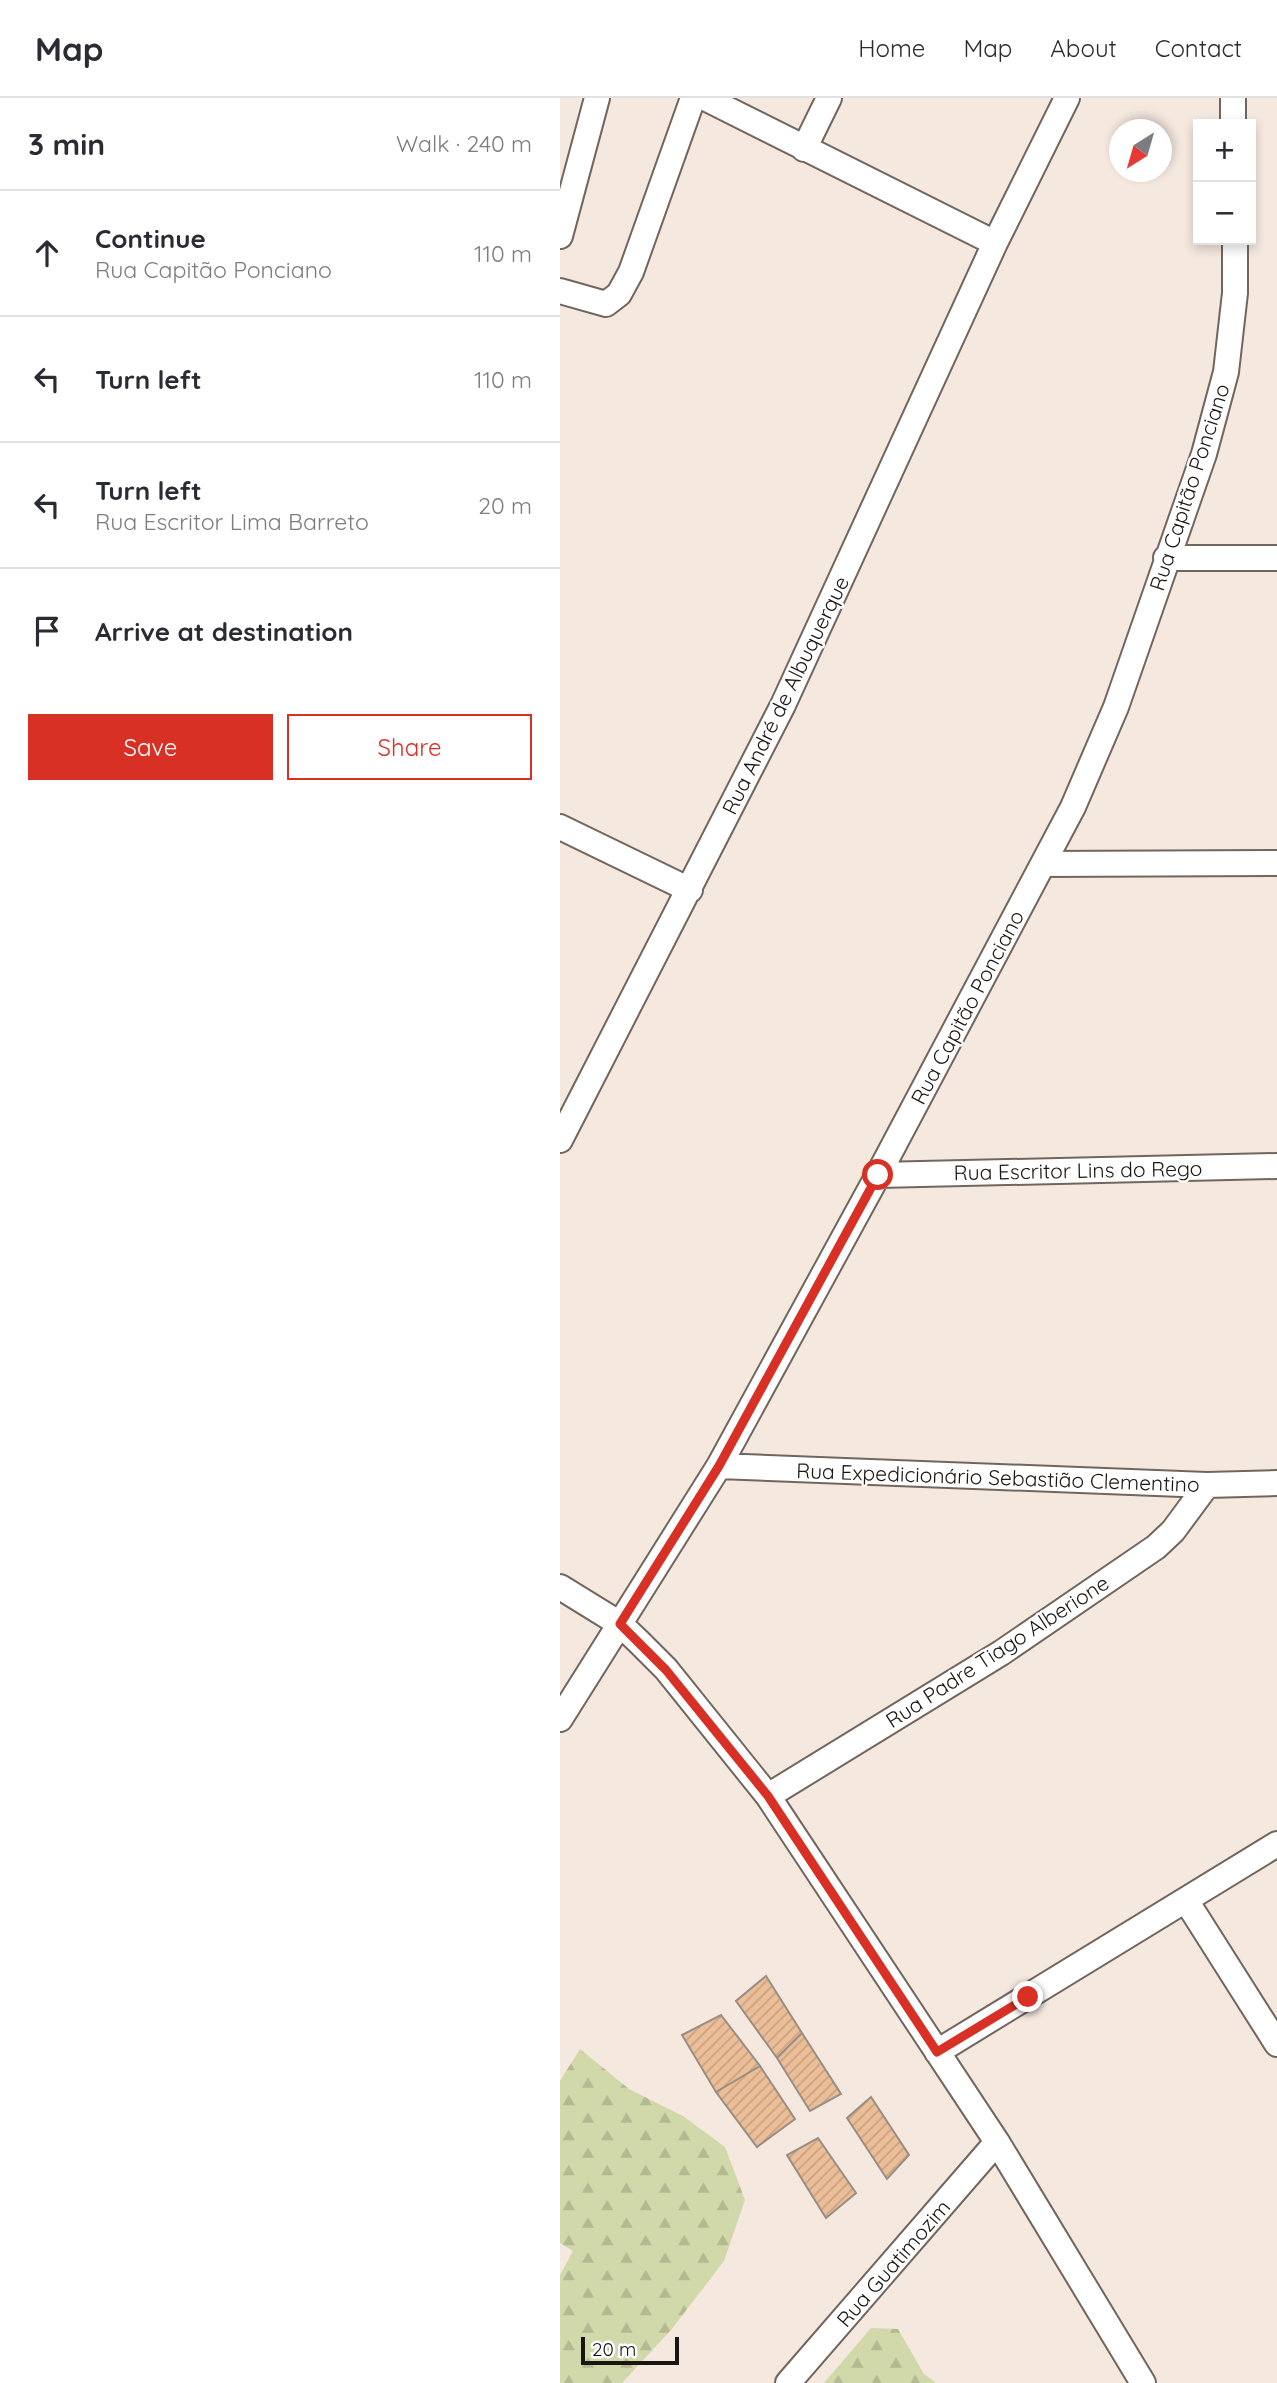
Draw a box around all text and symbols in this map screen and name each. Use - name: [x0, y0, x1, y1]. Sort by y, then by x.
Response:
- text: Map: [35, 28, 103, 69]
- text: Home: [858, 33, 925, 63]
- text: Map: [963, 33, 1012, 63]
- text: About: [1050, 33, 1117, 63]
- text: Contact: [1155, 33, 1242, 63]
- north arrow: [1109, 119, 1172, 182]
- map controls: [1193, 119, 1256, 245]
- button: +: [1193, 119, 1256, 182]
- text: 3 min: [28, 125, 105, 163]
- text: Walk · 240 m: [396, 129, 532, 158]
- button: −: [1193, 182, 1256, 245]
- text: Continue: [95, 222, 206, 255]
- icon: ahead: [28, 234, 66, 272]
- text: 110 m: [474, 239, 532, 268]
- text: Rua Capitão Ponciano: [95, 255, 332, 284]
- icon: left: [28, 360, 66, 398]
- text: Turn left: [95, 363, 202, 396]
- text: 110 m: [474, 365, 532, 394]
- street label: Rua Capitão Ponciano: [1143, 380, 1235, 594]
- text: Turn left: [95, 474, 202, 507]
- icon: left: [28, 486, 66, 524]
- text: 20 m: [478, 491, 532, 520]
- text: Rua Escritor Lima Barreto: [95, 507, 369, 536]
- street label: Rua André de Albuquerque: [716, 572, 854, 818]
- icon: arrive: [28, 612, 66, 650]
- text: Arrive at destination: [95, 615, 353, 648]
- button: Save: [28, 714, 273, 780]
- button: Share: [287, 714, 532, 780]
- street label: Rua Capitão Ponciano: [905, 905, 1029, 1109]
- street label: Rua Escritor Lins do Rego: [953, 1155, 1203, 1185]
- route start: [862, 1159, 893, 1190]
- street label: Rua Expedicionário Sebastião Clementino: [796, 1457, 1200, 1497]
- street label: Rua Padre Tiago Alberione: [881, 1569, 1113, 1733]
- route end: [1012, 1981, 1043, 2012]
- street label: Rua Guatimozim: [831, 2194, 955, 2332]
- scale bar: [581, 2334, 679, 2366]
- text: 20 m: [592, 2337, 636, 2361]

